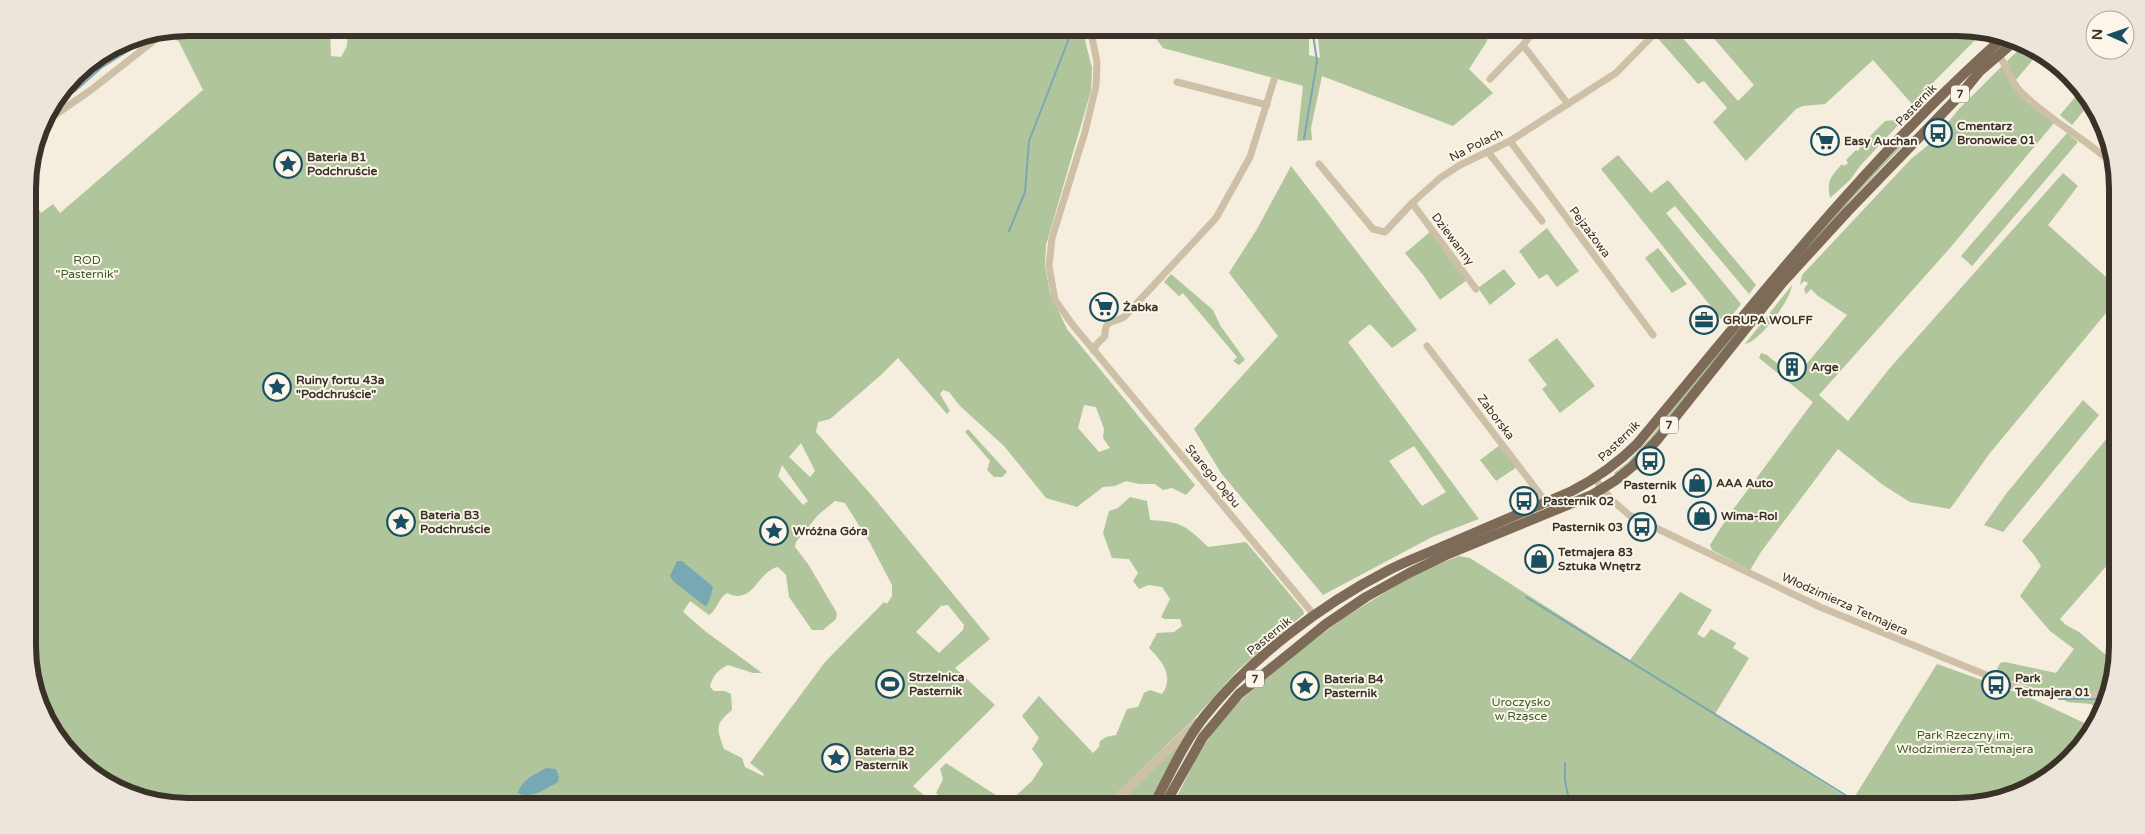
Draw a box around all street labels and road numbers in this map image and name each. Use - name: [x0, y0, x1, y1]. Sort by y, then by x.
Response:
- street label: Pasternik: [1893, 81, 1940, 129]
- road number: 7: [1951, 86, 1969, 102]
- street label: Na Polach: [1447, 126, 1505, 164]
- street label: Pejzażowa: [1566, 204, 1614, 260]
- street label: Dziewanny: [1429, 210, 1478, 268]
- street label: Zaborska: [1475, 392, 1517, 442]
- road number: 7: [1660, 416, 1678, 434]
- street label: Pasternik: [1595, 417, 1643, 464]
- street label: Starego Dębu: [1183, 442, 1243, 510]
- street label: Włodzimierza Tetmajera: [1779, 570, 1911, 638]
- street label: Pasternik: [1244, 614, 1294, 658]
- road number: 7: [1246, 671, 1264, 688]

